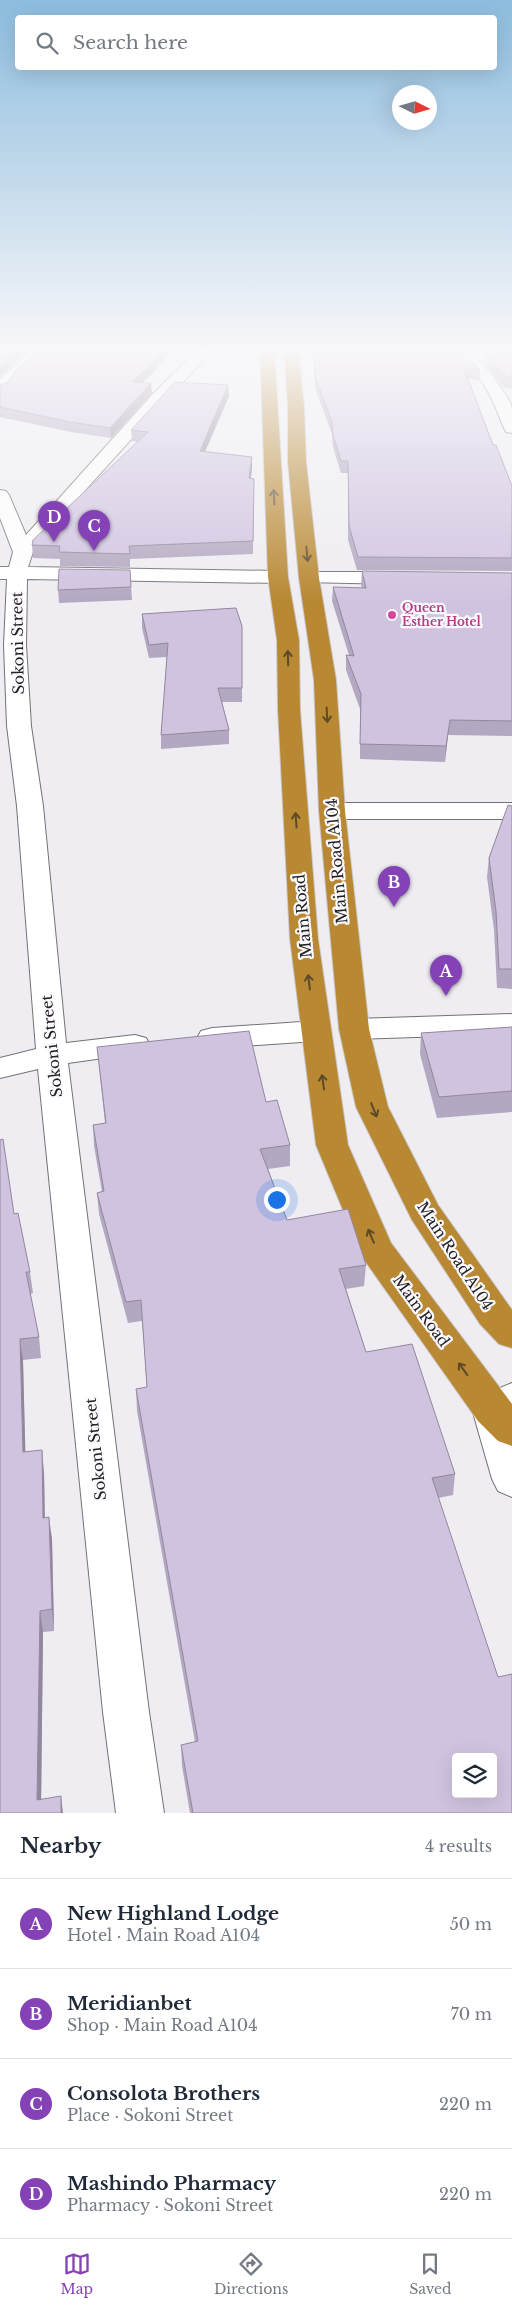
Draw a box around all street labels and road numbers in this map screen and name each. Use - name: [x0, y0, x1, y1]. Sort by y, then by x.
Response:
- street label: Sokoni Street: [7, 591, 28, 695]
- street label: Main Road A104: [322, 798, 351, 925]
- street label: Main Road: [289, 873, 316, 959]
- street label: Sokoni Street: [37, 994, 66, 1098]
- street label: Main Road A104: [413, 1198, 497, 1314]
- street label: Main Road: [389, 1272, 453, 1350]
- street label: Sokoni Street: [81, 1397, 110, 1501]

